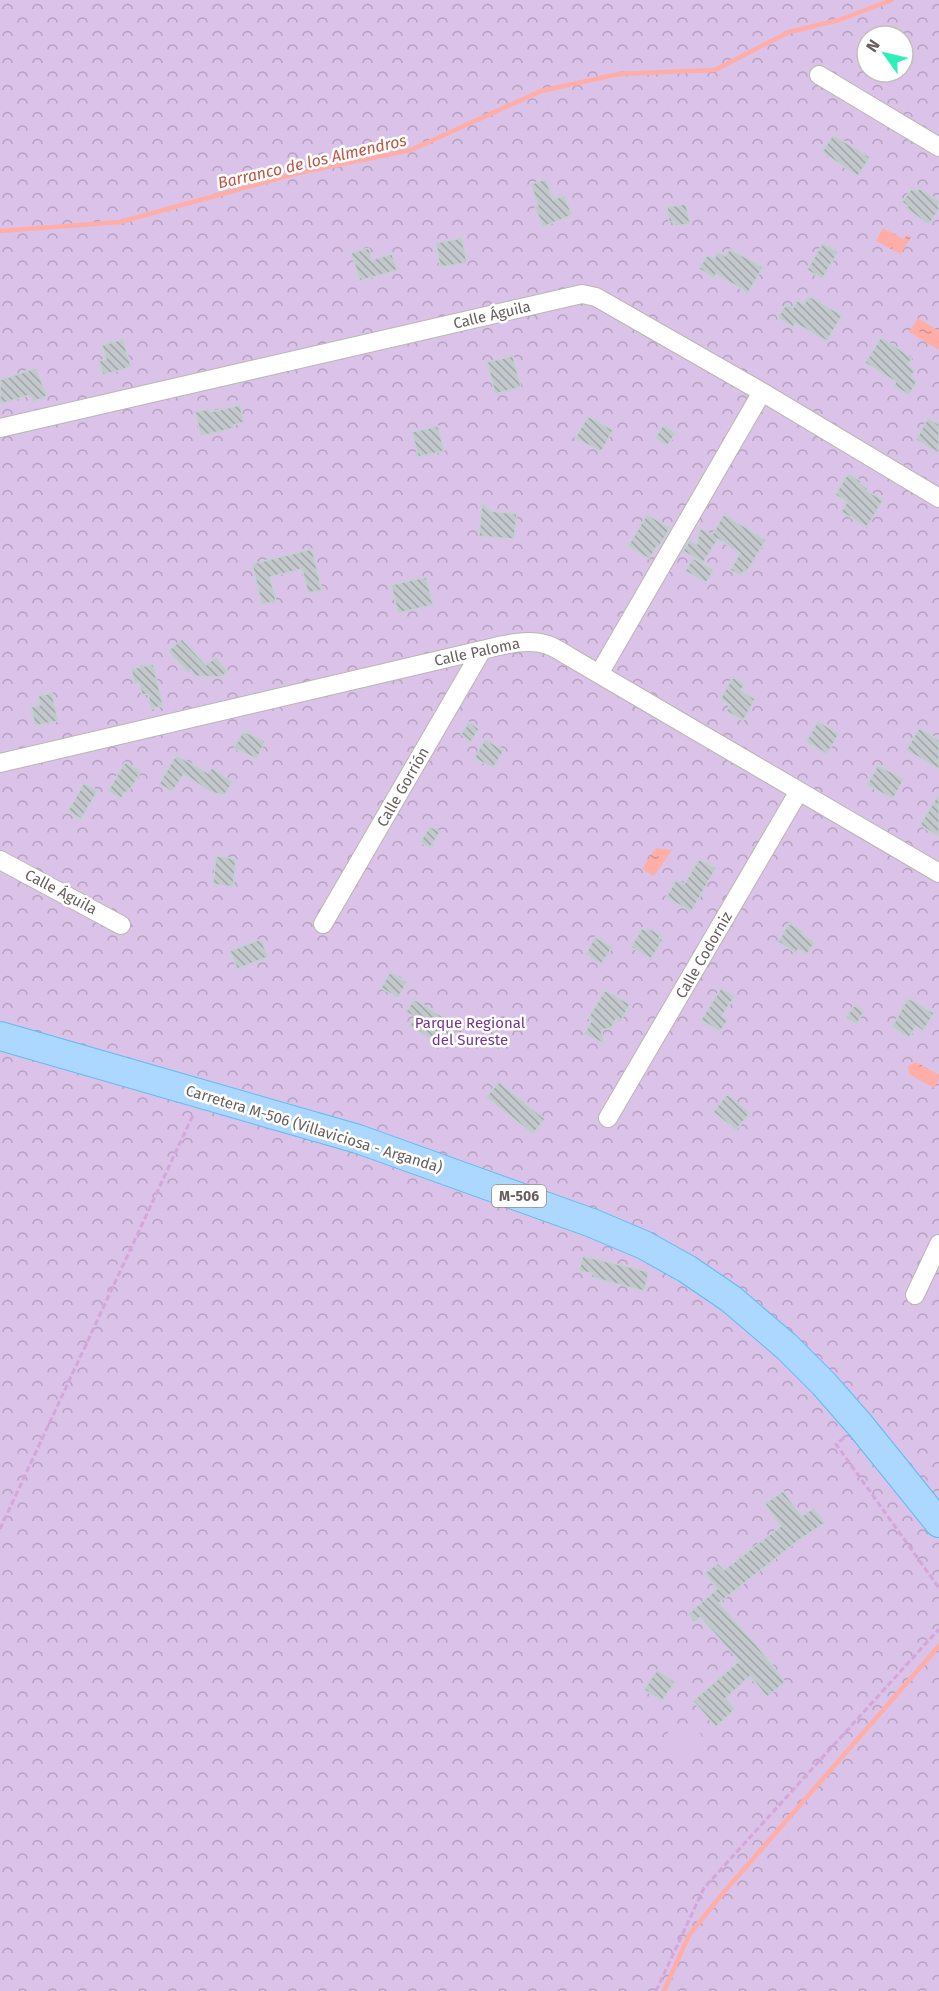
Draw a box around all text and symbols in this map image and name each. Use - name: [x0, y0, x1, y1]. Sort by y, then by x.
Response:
- north arrow: [855, 24, 915, 84]
- text: N: [862, 36, 884, 56]
- water label: Barranco de los Almendros: [216, 131, 408, 192]
- street label: Calle Águila: [452, 297, 532, 333]
- street label: Calle Paloma: [433, 634, 521, 670]
- street label: Calle Gorrión: [373, 744, 433, 830]
- street label: Calle Águila: [22, 866, 100, 918]
- street label: Calle Codorniz: [672, 908, 736, 1002]
- park label: Parque Regional del Sureste: [415, 1014, 526, 1049]
- street label: Carretera M-506 (Villaviciosa - Arganda): [184, 1081, 445, 1177]
- road number: M-506: [492, 1185, 546, 1207]

